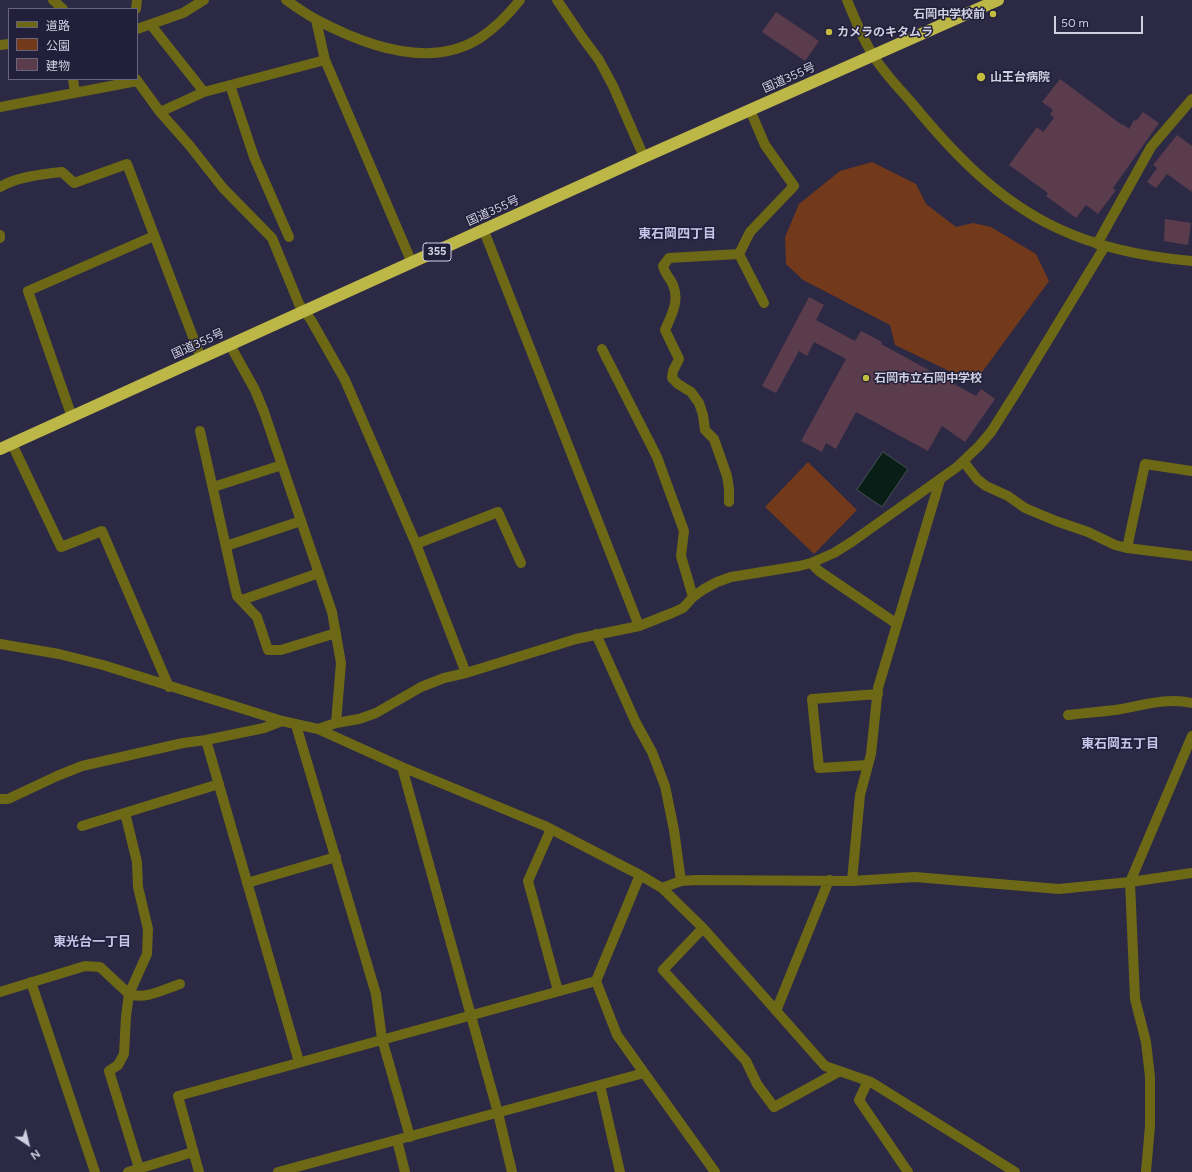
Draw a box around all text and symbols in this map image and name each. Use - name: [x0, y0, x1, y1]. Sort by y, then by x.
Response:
- place label: 石岡中学校前: [913, 7, 985, 21]
- legend: [8, 8, 138, 80]
- scale bar: [1056, 8, 1145, 34]
- marker: 石岡中学校前: [988, 9, 998, 19]
- text: 50 m: [1061, 16, 1089, 30]
- text: 道路: [46, 19, 70, 33]
- place label: カメラのキタムラ: [837, 25, 933, 39]
- marker: カメラのキタムラ: [824, 27, 834, 37]
- text: 公園: [46, 39, 70, 53]
- text: 建物: [46, 59, 70, 73]
- street label: 国道355号: [760, 60, 818, 96]
- place label: 山王台病院: [990, 70, 1050, 84]
- marker: 山王台病院: [975, 71, 987, 83]
- street label: 国道355号: [464, 193, 522, 229]
- district label: 東石岡四丁目: [638, 226, 716, 242]
- road number: 355: [423, 243, 451, 261]
- street label: 国道355号: [169, 326, 227, 362]
- place label: 石岡市立石岡中学校: [874, 371, 982, 385]
- marker: 石岡市立石岡中学校: [861, 373, 871, 383]
- district label: 東石岡五丁目: [1081, 736, 1159, 752]
- district label: 東光台一丁目: [53, 934, 131, 950]
- north arrow: [8, 1124, 48, 1164]
- text: N: [28, 1146, 42, 1162]

